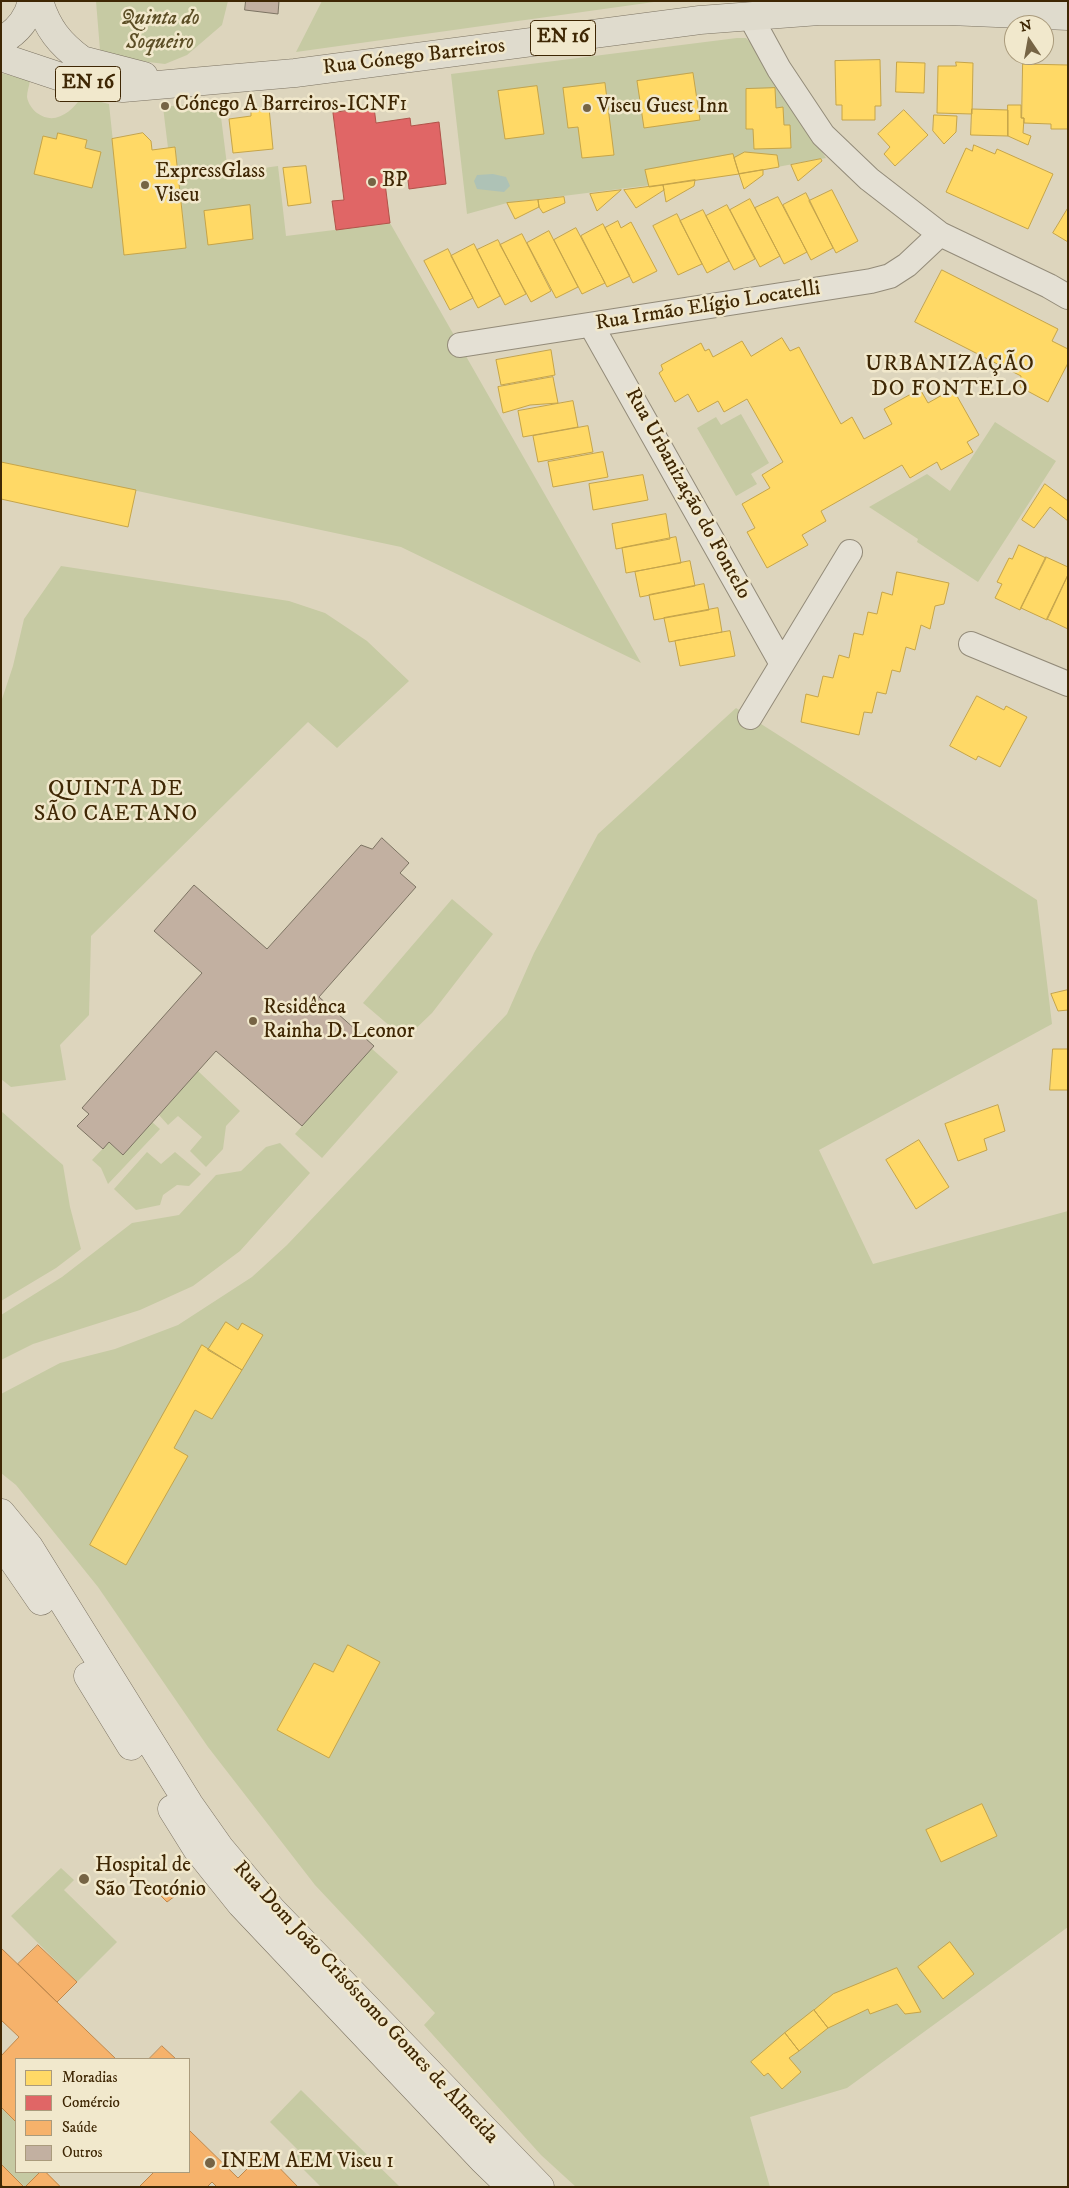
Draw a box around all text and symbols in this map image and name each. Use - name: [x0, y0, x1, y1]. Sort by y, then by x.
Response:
- park label: Quinta do Soqueiro: [121, 7, 199, 57]
- north arrow: [1004, 15, 1054, 65]
- text: N: [1019, 16, 1034, 36]
- road number: EN 16: [530, 20, 596, 56]
- street label: Rua Cónego Barreiros: [322, 34, 506, 82]
- road number: EN 16: [56, 66, 120, 102]
- place label: Cónego A Barreiros-ICNF1: [175, 93, 407, 119]
- place label: Viseu Guest Inn: [597, 95, 728, 121]
- marker: Cónego A Barreiros-ICNF1: [159, 100, 171, 112]
- marker: Viseu Guest Inn: [581, 102, 593, 114]
- place label: ExpressGlass Viseu: [155, 160, 265, 210]
- place label: BP: [382, 169, 407, 195]
- marker: BP: [366, 176, 378, 188]
- marker: ExpressGlass Viseu: [139, 179, 151, 191]
- street label: Rua Irmão Elígio Locatelli: [594, 277, 822, 337]
- district label: URBANIZAÇÃO DO FONTELO: [864, 352, 1036, 404]
- street label: Rua Urbanização do Fontelo: [618, 384, 756, 604]
- district label: QUINTA DE SÃO CAETANO: [32, 777, 200, 828]
- place label: Residênca Rainha D. Leonor: [263, 996, 414, 1046]
- marker: Residênca Rainha D. Leonor: [247, 1015, 259, 1027]
- place label: Hospital de São Teotónio: [95, 1854, 206, 1904]
- street label: Rua Dom João Crisóstomo Gomes de Almeida: [227, 1856, 503, 2150]
- marker: Hospital de São Teotónio: [77, 1872, 91, 1886]
- legend: [15, 2058, 190, 2173]
- text: Moradias: [62, 2068, 117, 2087]
- text: Comércio: [62, 2093, 120, 2112]
- text: Saúde: [62, 2118, 97, 2137]
- text: Outros: [62, 2143, 103, 2162]
- place label: INEM AEM Viseu 1: [221, 2150, 394, 2176]
- marker: INEM AEM Viseu 1: [203, 2156, 217, 2170]

